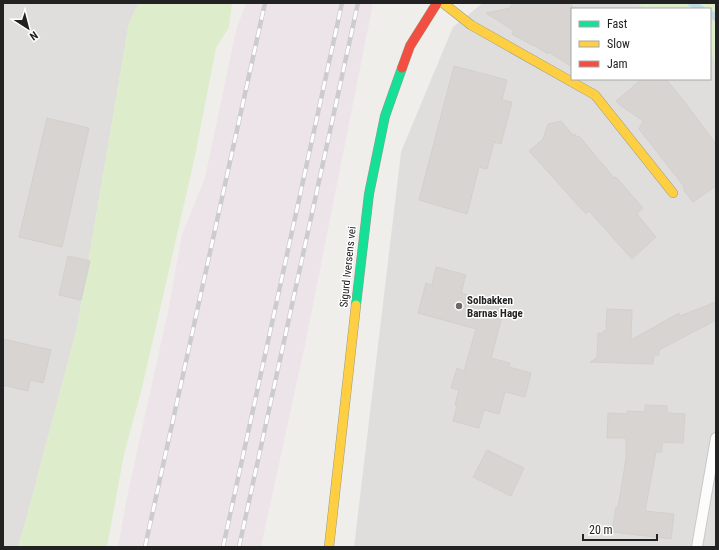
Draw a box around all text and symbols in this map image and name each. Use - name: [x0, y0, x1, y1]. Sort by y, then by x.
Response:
- north arrow: [8, 8, 48, 48]
- legend: [571, 8, 711, 80]
- text: Fast: [607, 17, 628, 31]
- text: N: [27, 28, 40, 43]
- text: Slow: [607, 37, 630, 51]
- text: Jam: [607, 57, 628, 71]
- street label: Sigurd Iversens vei: [337, 226, 359, 308]
- place label: Solbakken Barnas Hage: [467, 294, 523, 320]
- marker: Solbakken Barnas Hage: [454, 301, 464, 311]
- scale bar: [583, 516, 657, 542]
- text: 20 m: [589, 523, 613, 537]

